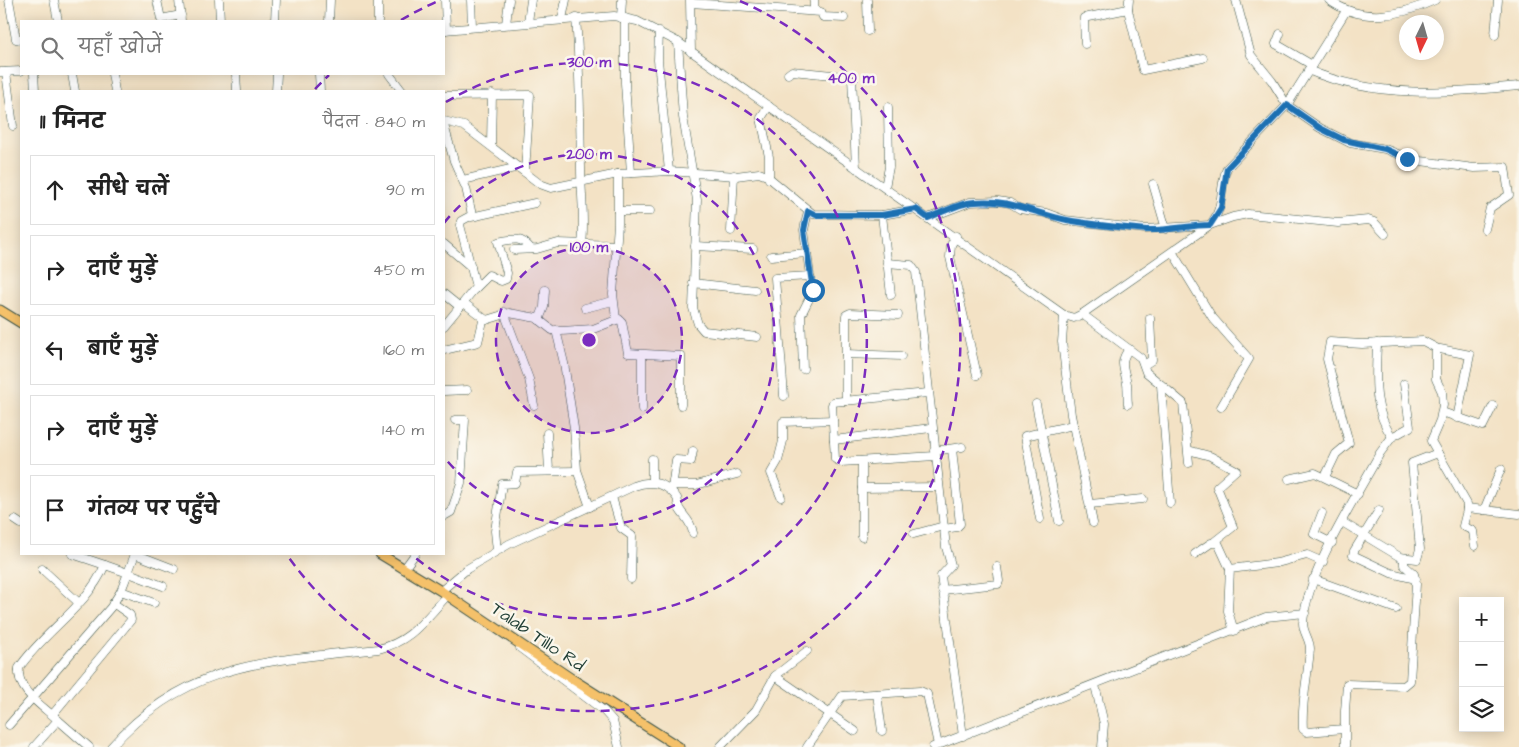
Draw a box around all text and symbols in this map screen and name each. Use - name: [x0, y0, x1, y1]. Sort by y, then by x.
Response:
- north arrow: [1399, 15, 1444, 60]
- search box: [20, 20, 445, 75]
- icon: search: [38, 34, 66, 62]
- text: यहाँ खोजें: [78, 34, 162, 61]
- text: 300 m: [566, 52, 611, 73]
- text: 400 m: [828, 68, 875, 89]
- text: 11 मिनट: [40, 107, 105, 136]
- text: पैदल · 840 m: [323, 111, 425, 133]
- text: 200 m: [565, 144, 612, 165]
- route end: [1396, 148, 1419, 171]
- icon: ahead: [41, 176, 69, 204]
- text: सीधे चलें: [88, 176, 169, 203]
- text: 90 m: [386, 179, 424, 201]
- text: 100 m: [570, 237, 609, 258]
- icon: right: [41, 256, 69, 284]
- text: दाएँ मुड़ें: [88, 256, 157, 283]
- text: 450 m: [373, 259, 424, 281]
- route start: [802, 279, 825, 302]
- centre of rings: [580, 331, 598, 349]
- icon: left: [41, 336, 69, 364]
- text: बाएँ मुड़ें: [88, 336, 157, 363]
- text: 160 m: [383, 339, 424, 361]
- icon: right: [41, 416, 69, 444]
- text: दाएँ मुड़ें: [88, 416, 157, 443]
- text: 140 m: [382, 419, 424, 441]
- icon: arrive: [41, 496, 69, 524]
- text: गंतव्य पर पहुँचे: [88, 496, 219, 523]
- street label: Talab Tillo Rd: [486, 596, 590, 678]
- map controls: [1459, 597, 1504, 732]
- button: +: [1459, 597, 1504, 642]
- button: −: [1459, 642, 1504, 687]
- button: layers: [1459, 687, 1504, 732]

